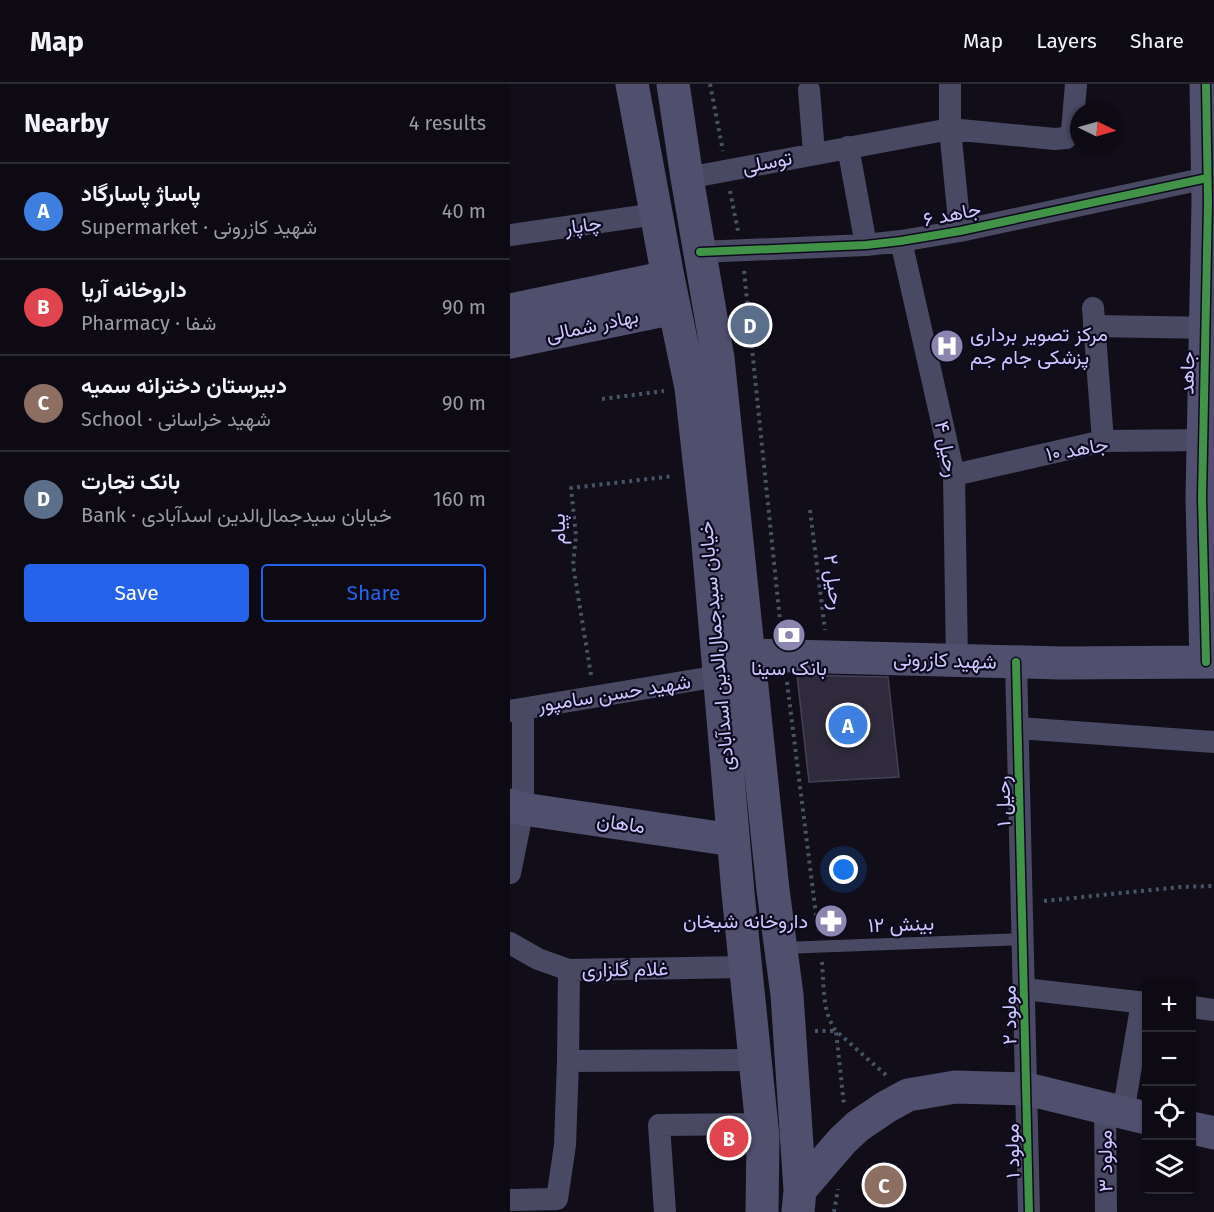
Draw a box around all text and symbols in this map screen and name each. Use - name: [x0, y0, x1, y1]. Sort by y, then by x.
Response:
- text: Map: [30, 25, 84, 58]
- text: Map: [963, 28, 1003, 54]
- text: Layers: [1036, 28, 1097, 54]
- text: Share: [1130, 28, 1184, 54]
- north arrow: [1070, 102, 1124, 156]
- text: Nearby: [24, 108, 109, 139]
- text: 4 results: [409, 111, 486, 135]
- street label: توسلی: [740, 145, 794, 180]
- text: پاساژ پاسارگاد: [81, 180, 201, 207]
- street label: جاهد ۶: [921, 197, 983, 231]
- text: A: [38, 199, 49, 223]
- text: 40 m: [442, 199, 486, 223]
- street label: چاپار: [562, 211, 603, 242]
- text: Supermarket · شهید کازرونی: [81, 215, 317, 239]
- text: داروخانه آریا: [81, 276, 187, 303]
- text: B: [37, 295, 50, 319]
- text: 90 m: [442, 295, 486, 319]
- pin: D: [730, 302, 770, 348]
- street label: بهادر شمالی: [544, 303, 641, 347]
- text: Pharmacy · شفا: [81, 311, 216, 335]
- place label: مرکز تصویر برداری پزشکی جام جم: [970, 322, 1108, 371]
- hospital icon: مرکز تصویر برداری پزشکی جام جم: [929, 328, 965, 364]
- street label: جاهد: [1175, 351, 1199, 395]
- text: دبیرستان دخترانه سمیه: [81, 372, 287, 399]
- text: C: [38, 391, 49, 415]
- text: 90 m: [442, 391, 486, 415]
- text: School · شهید خراسانی: [81, 407, 271, 431]
- street label: رحیل ۴: [929, 419, 964, 479]
- street label: جاهد ۱۰: [1044, 432, 1110, 466]
- text: بانک تجارت: [81, 468, 180, 495]
- text: D: [37, 487, 50, 511]
- text: 160 m: [433, 487, 486, 511]
- text: Bank · خیابان سیدجمال‌الدین اسدآبادی: [81, 503, 392, 527]
- street label: پیام: [546, 513, 572, 545]
- street label: خیابان سیدجمال‌الدین اسدآبادی: [693, 520, 739, 772]
- street label: رحیل ۲: [818, 553, 849, 611]
- button: Save: [24, 564, 249, 622]
- button: Share: [261, 564, 486, 622]
- bank icon: بانک سینا: [771, 617, 807, 653]
- street label: شهید کازرونی: [893, 646, 997, 675]
- place label: بانک سینا: [751, 656, 827, 680]
- street label: شهید حسن سامپور: [535, 669, 693, 719]
- pin: A: [828, 702, 868, 748]
- street label: رحیل ۱: [991, 775, 1016, 827]
- street label: ماهان: [595, 808, 647, 838]
- your location: [829, 855, 858, 884]
- pharmacy icon: داروخانه شیخان: [813, 903, 849, 939]
- place label: داروخانه شیخان: [683, 909, 808, 934]
- street label: بینش ۱۲: [868, 911, 934, 937]
- street label: غلام گلزاری: [581, 956, 669, 983]
- map controls: [1142, 978, 1196, 1194]
- button: +: [1142, 978, 1196, 1032]
- street label: مولود ۲: [996, 985, 1023, 1045]
- button: −: [1142, 1032, 1196, 1086]
- button: locate: [1142, 1086, 1196, 1140]
- pin: B: [710, 1116, 748, 1160]
- street label: مولود ۱: [1000, 1123, 1025, 1179]
- street label: مولود ۳: [1092, 1130, 1119, 1192]
- button: layers: [1142, 1140, 1196, 1194]
- pin: C: [864, 1162, 904, 1208]

